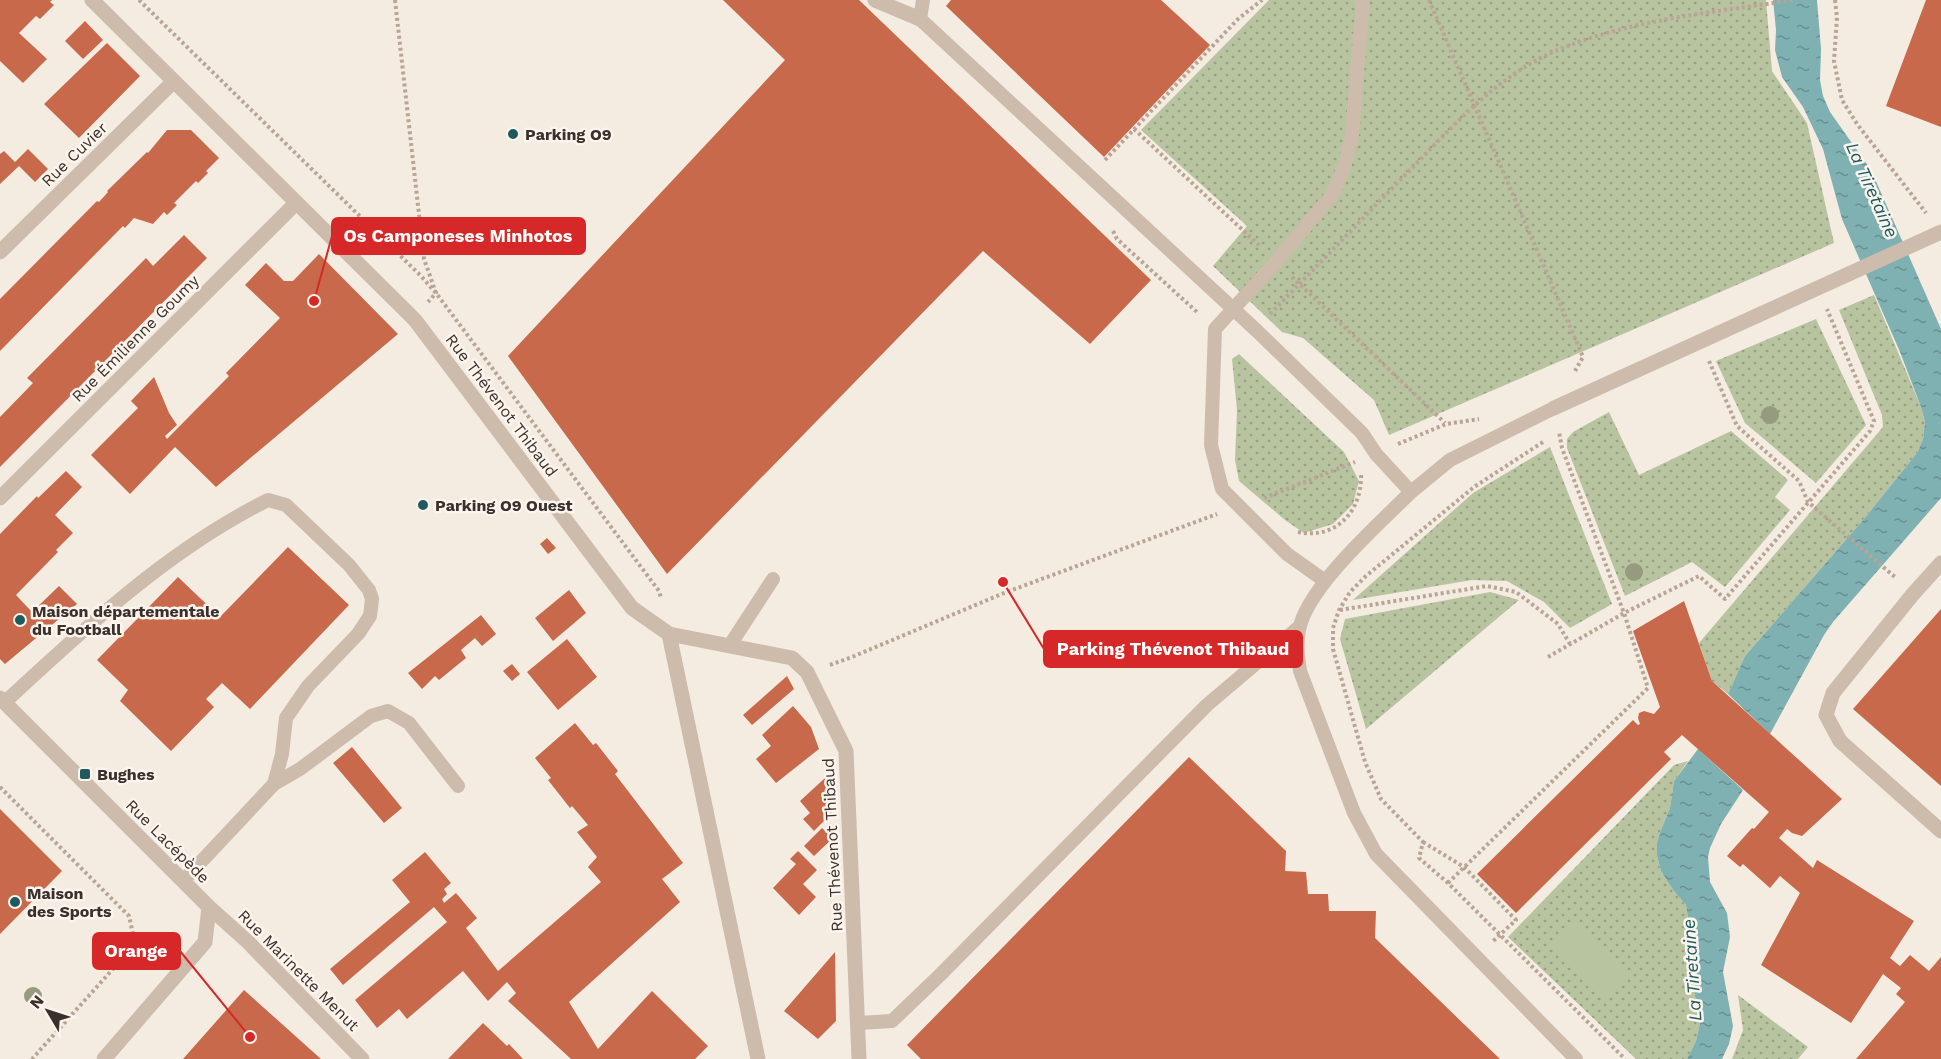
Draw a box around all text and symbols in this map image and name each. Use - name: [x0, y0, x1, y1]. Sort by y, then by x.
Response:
- street label: Rue Cuvier: [37, 118, 112, 190]
- place label: Parking O9: [525, 125, 612, 144]
- marker: Parking O9: [506, 127, 520, 141]
- water label: La Tiretaine: [1842, 139, 1903, 241]
- callout: Os Camponeses Minhotos: [332, 218, 585, 254]
- text: Os Camponeses Minhotos: [344, 225, 573, 246]
- street label: Rue Émilienne Goumy: [68, 270, 203, 406]
- street label: Rue Thévenot Thibaud: [442, 330, 562, 480]
- place label: Parking O9 Ouest: [435, 496, 573, 515]
- marker: Parking O9 Ouest: [416, 498, 430, 512]
- place label: Maison départementale du Football: [32, 602, 220, 639]
- marker: Maison départementale du Football: [13, 613, 27, 627]
- callout: Parking Thévenot Thibaud: [1044, 631, 1302, 667]
- text: Parking Thévenot Thibaud: [1057, 638, 1289, 659]
- street label: Rue Thévenot Thibaud: [818, 758, 847, 932]
- place label: Bughes: [97, 765, 155, 784]
- marker: Bughes: [78, 767, 92, 781]
- street label: Rue Lacépède: [122, 796, 213, 887]
- place label: Maison des Sports: [27, 884, 112, 921]
- marker: Maison des Sports: [8, 895, 22, 909]
- street label: Rue Marinette Menut: [234, 906, 363, 1035]
- water label: La Tiretaine: [1677, 918, 1706, 1022]
- callout: Orange: [93, 933, 180, 969]
- text: Orange: [105, 940, 167, 961]
- north arrow: [18, 981, 78, 1041]
- text: N: [26, 991, 48, 1012]

